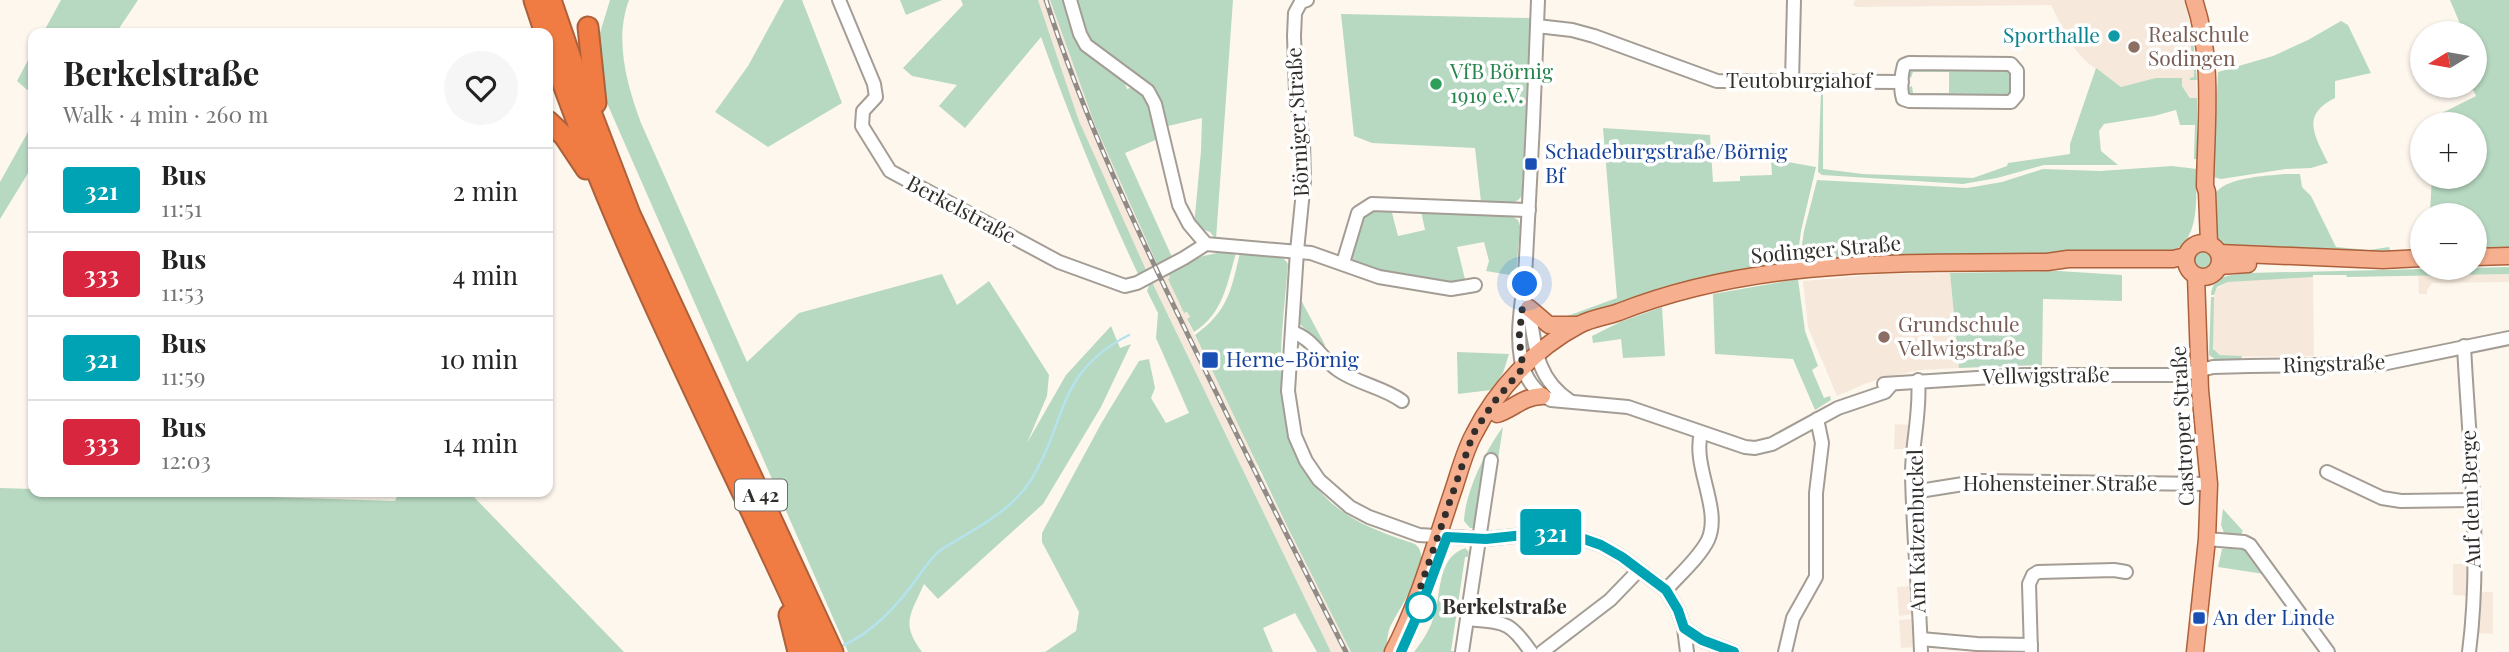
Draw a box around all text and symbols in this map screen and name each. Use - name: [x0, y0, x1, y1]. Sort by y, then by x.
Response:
- place label: Realschule Sodingen: [2148, 19, 2249, 71]
- place label: Sporthalle: [2003, 20, 2100, 48]
- north arrow: [2410, 21, 2487, 98]
- map controls: [2410, 21, 2487, 280]
- marker: Sporthalle: [2106, 28, 2122, 44]
- marker: Realschule Sodingen: [2126, 39, 2142, 55]
- street label: Börniger Straße: [1278, 47, 1314, 198]
- text: Berkelstraße: [63, 50, 259, 94]
- button: heart: [444, 51, 518, 125]
- place label: VfB Börnig 1919 e.V.: [1449, 56, 1553, 108]
- street label: Teutoburgiahof: [1726, 65, 1874, 93]
- marker: VfB Börnig 1919 e.V.: [1428, 76, 1444, 92]
- text: Walk · 4 min · 260 m: [63, 98, 268, 129]
- button: +: [2410, 112, 2487, 189]
- place label: Schadeburgstraße/Börnig Bf: [1545, 136, 1788, 188]
- marker: Schadeburgstraße/Börnig Bf: [1523, 156, 1539, 172]
- text: Bus: [161, 157, 206, 192]
- street label: Berkelstraße: [902, 168, 1021, 249]
- text: 2 min: [453, 173, 518, 208]
- text: 321: [85, 174, 118, 206]
- text: 11:51: [161, 192, 202, 223]
- button: −: [2410, 203, 2487, 280]
- street label: Sodinger Straße: [1750, 227, 1902, 269]
- text: Bus: [161, 241, 206, 276]
- text: 4 min: [452, 257, 518, 292]
- text: 333: [84, 258, 119, 290]
- your location: [1507, 266, 1542, 301]
- text: 11:53: [161, 276, 204, 307]
- place label: Grundschule Vellwigstraße: [1897, 309, 2025, 361]
- text: Bus: [161, 325, 206, 360]
- marker: Grundschule Vellwigstraße: [1876, 329, 1892, 345]
- text: 10 min: [440, 341, 518, 376]
- text: 321: [85, 342, 118, 374]
- place label: Herne-Börnig: [1226, 344, 1359, 372]
- street label: Castroper Straße: [2163, 345, 2199, 507]
- street label: Ringstraße: [2282, 346, 2386, 378]
- marker: Herne-Börnig: [1200, 350, 1220, 370]
- street label: Vellwigstraße: [1981, 359, 2110, 389]
- text: 11:59: [161, 360, 205, 391]
- text: Bus: [161, 409, 206, 444]
- text: 14 min: [443, 425, 518, 460]
- text: 333: [84, 426, 119, 458]
- street label: Auf dem Berge: [2453, 429, 2485, 570]
- text: 12:03: [161, 444, 211, 475]
- street label: Am Katzenbuckel: [1900, 449, 1930, 614]
- street label: Hohensteiner Straße: [1963, 468, 2157, 496]
- road number: A 42: [735, 480, 787, 510]
- line badge: 321: [1511, 509, 1591, 555]
- text: 321: [1534, 516, 1568, 548]
- place label: Berkelstraße: [1442, 591, 1567, 619]
- marker: Berkelstraße: [1406, 592, 1436, 622]
- place label: An der Linde: [2212, 602, 2335, 630]
- marker: An der Linde: [2191, 610, 2207, 626]

